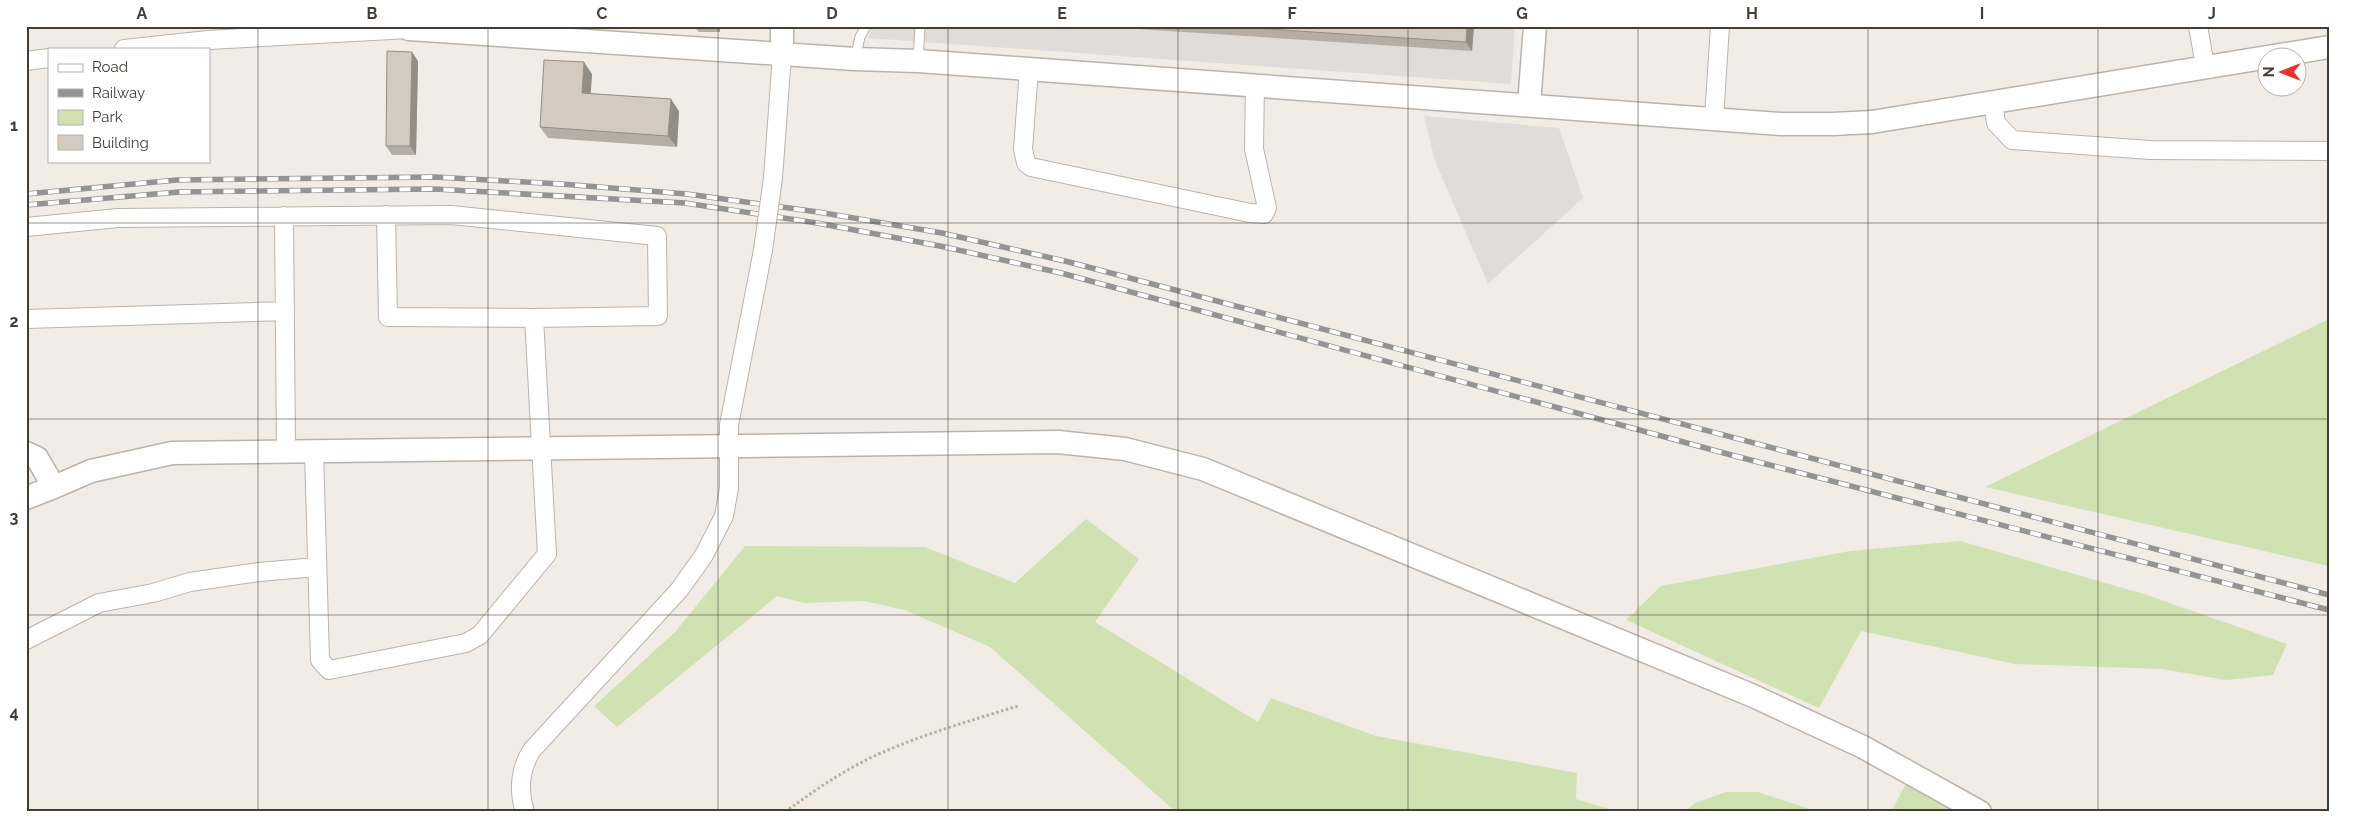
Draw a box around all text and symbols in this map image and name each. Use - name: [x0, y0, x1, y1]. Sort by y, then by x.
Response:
- text: A: [137, 4, 148, 23]
- text: B: [367, 4, 378, 23]
- text: C: [597, 4, 608, 23]
- text: D: [826, 4, 838, 23]
- text: E: [1057, 4, 1067, 23]
- text: F: [1287, 4, 1297, 23]
- text: G: [1516, 4, 1528, 23]
- text: H: [1746, 4, 1758, 23]
- text: I: [1980, 4, 1984, 23]
- text: J: [2208, 4, 2216, 23]
- legend: [48, 48, 210, 162]
- north arrow: [2258, 48, 2308, 98]
- text: Road: [92, 58, 128, 76]
- text: N: [2261, 67, 2277, 77]
- text: Railway: [92, 84, 145, 102]
- text: Park: [92, 108, 123, 126]
- text: 1: [10, 116, 18, 135]
- text: Building: [92, 134, 149, 152]
- text: 2: [9, 312, 19, 331]
- text: 3: [10, 508, 19, 527]
- text: 4: [9, 703, 19, 722]

